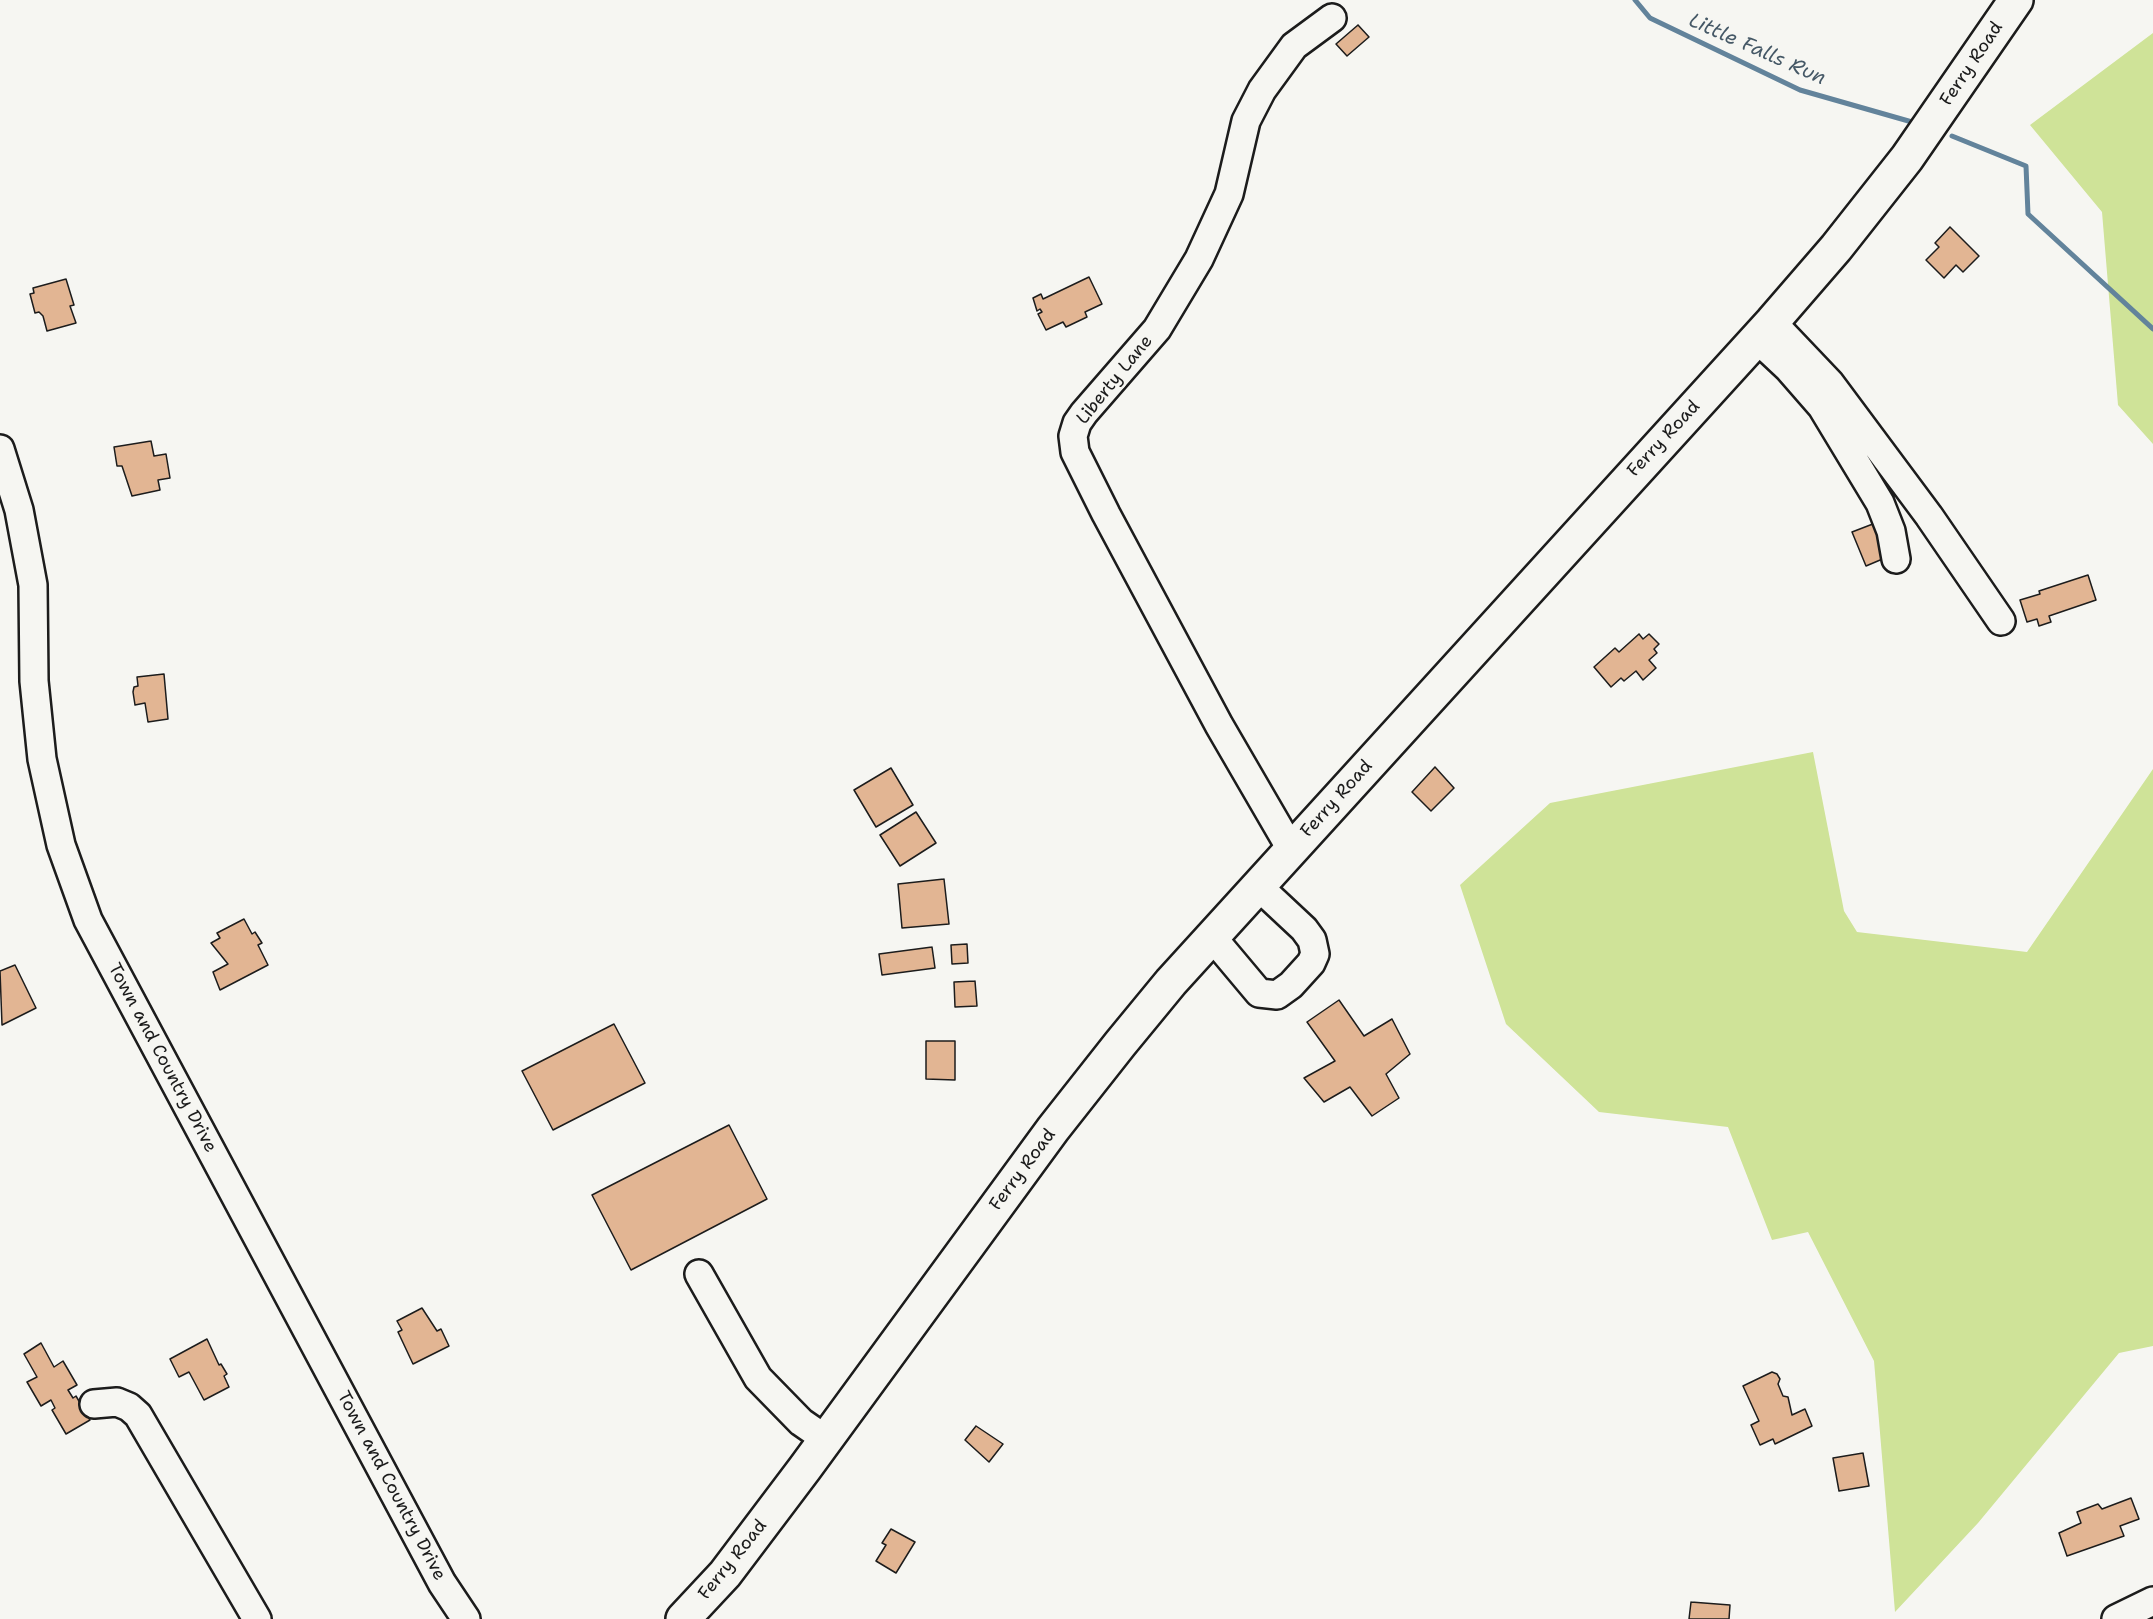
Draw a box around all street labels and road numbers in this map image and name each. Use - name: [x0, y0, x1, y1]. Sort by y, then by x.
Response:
- street label: Ferry Road: [1936, 18, 2008, 110]
- street label: Liberty Lane: [1072, 331, 1158, 429]
- street label: Ferry Road: [1623, 396, 1705, 482]
- street label: Ferry Road: [1297, 756, 1377, 842]
- street label: Town and Country Drive: [103, 960, 221, 1156]
- street label: Ferry Road: [985, 1125, 1061, 1215]
- street label: Town and Country Drive: [332, 1388, 450, 1584]
- street label: Ferry Road: [694, 1516, 772, 1604]

